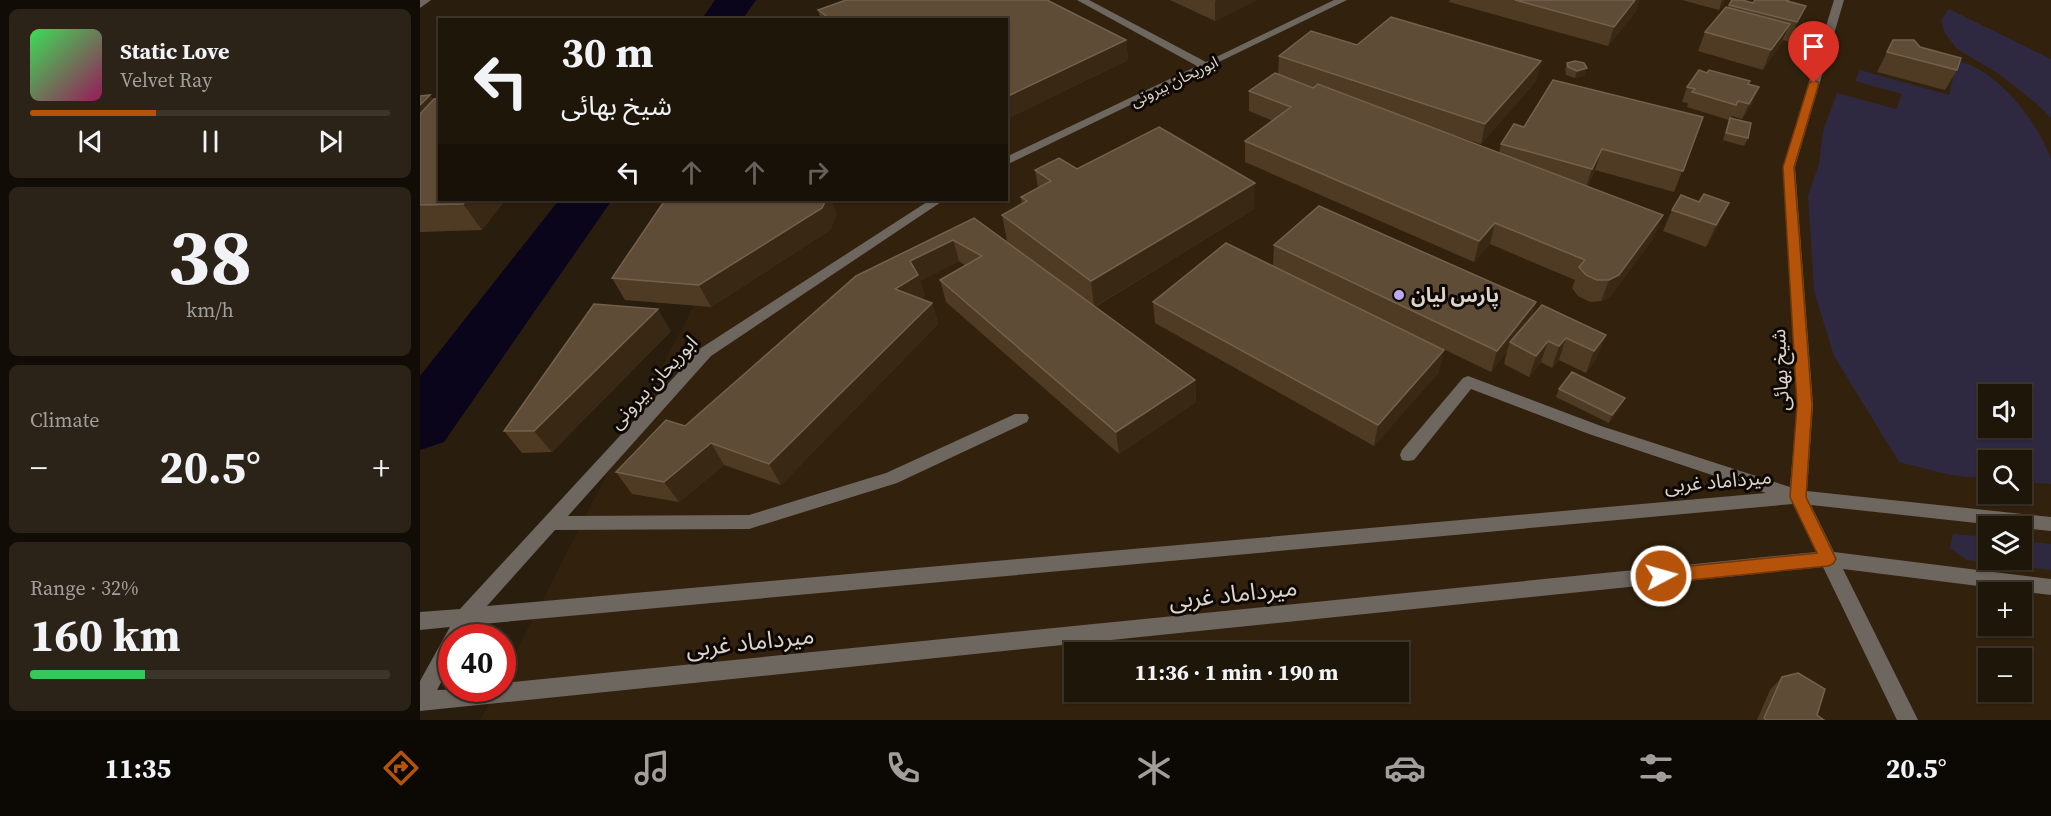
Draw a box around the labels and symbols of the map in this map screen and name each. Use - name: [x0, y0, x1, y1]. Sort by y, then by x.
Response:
- pin: [1788, 21, 1839, 83]
- street label: ابوریحان بیرونی: [1126, 50, 1222, 112]
- place label: پارس لیان: [1411, 281, 1499, 309]
- marker: پارس لیان: [1392, 288, 1406, 302]
- street label: شیخ بهائی: [1764, 328, 1797, 412]
- street label: ابوریحان بیرونی: [602, 329, 704, 435]
- street label: میرداماد غربی: [1663, 462, 1773, 500]
- position arrow: [1629, 544, 1693, 608]
- street label: میرداماد غربی: [1167, 570, 1299, 617]
- street label: میرداماد غربی: [684, 618, 816, 665]
- speed limit sign: 40: [438, 624, 516, 702]

